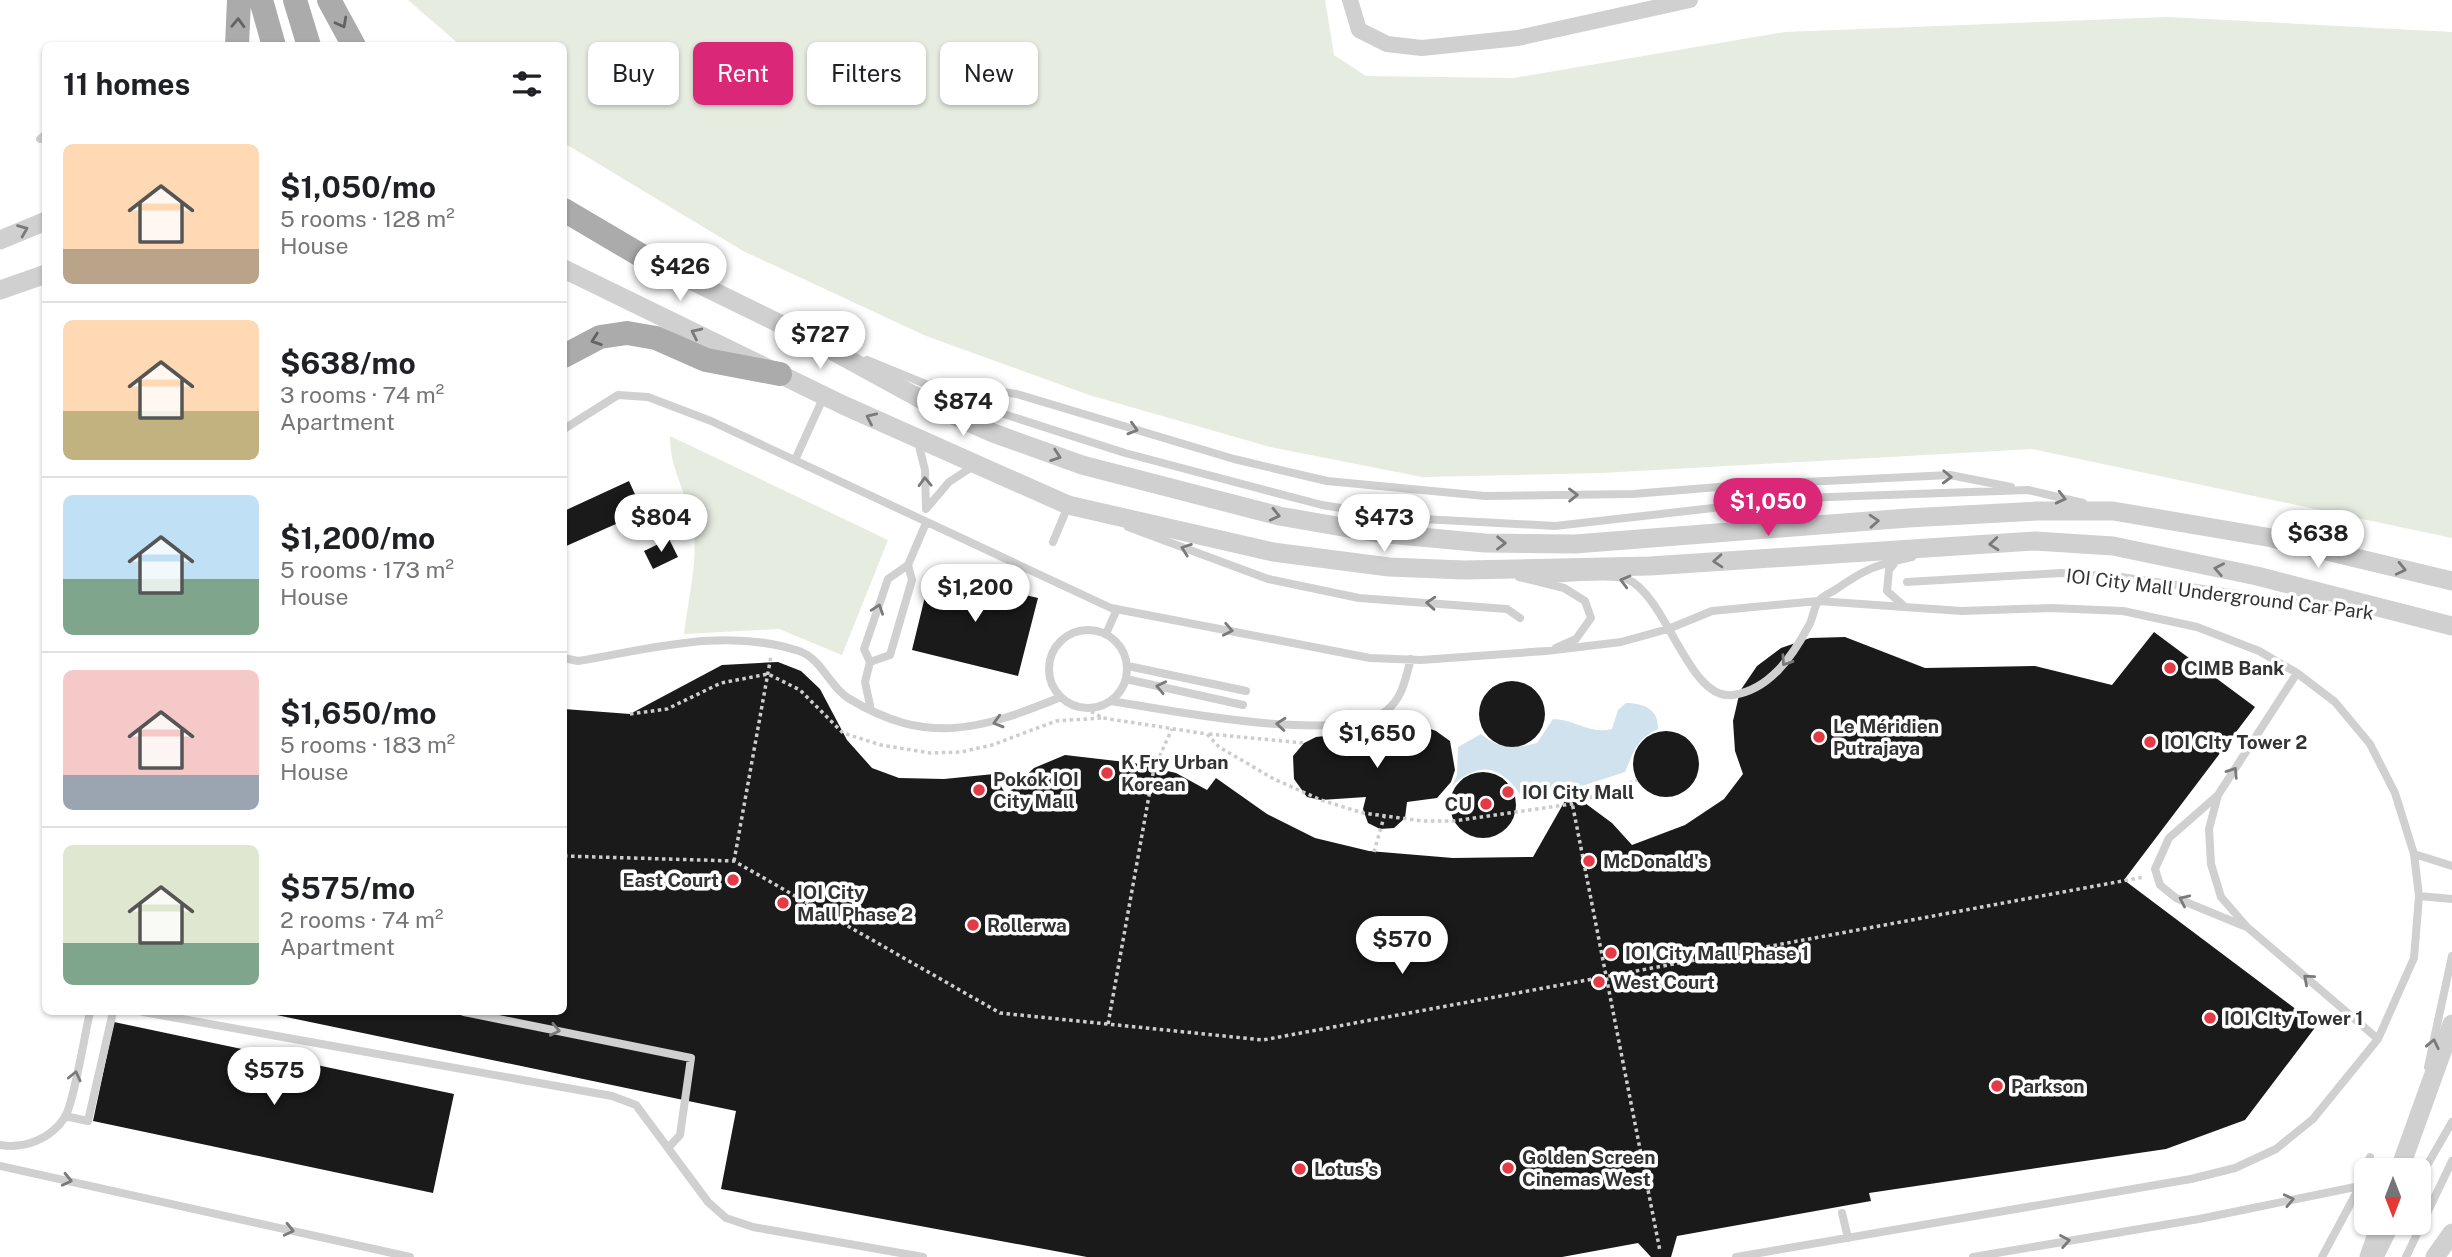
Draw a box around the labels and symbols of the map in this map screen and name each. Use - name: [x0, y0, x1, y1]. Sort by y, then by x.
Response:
- one-way arrow: [333, 16, 347, 28]
- one-way arrow: [231, 17, 246, 28]
- one-way arrow: [16, 225, 28, 239]
- pin: $426: [639, 244, 721, 303]
- pin: $727: [779, 312, 861, 371]
- one-way arrow: [691, 328, 703, 342]
- one-way arrow: [591, 331, 603, 346]
- pin: $874: [922, 378, 1004, 438]
- one-way arrow: [866, 412, 878, 426]
- one-way arrow: [1127, 420, 1139, 435]
- one-way arrow: [1049, 448, 1061, 462]
- one-way arrow: [1942, 469, 1953, 484]
- one-way arrow: [917, 476, 932, 487]
- pin: $1,050: [1711, 478, 1825, 538]
- one-way arrow: [1569, 487, 1579, 503]
- one-way arrow: [2055, 490, 2067, 504]
- pin: $804: [620, 494, 702, 554]
- pin: $473: [1343, 494, 1425, 554]
- one-way arrow: [1269, 506, 1281, 521]
- pin: $638: [2277, 510, 2359, 570]
- one-way arrow: [1869, 514, 1880, 529]
- one-way arrow: [1496, 535, 1506, 551]
- one-way arrow: [1989, 536, 2000, 551]
- one-way arrow: [1181, 543, 1193, 557]
- one-way arrow: [1713, 553, 1724, 568]
- one-way arrow: [2395, 560, 2407, 575]
- one-way arrow: [2213, 563, 2225, 578]
- pin: $1,200: [918, 564, 1032, 624]
- street label: IOI City Mall Underground Car Park: [2065, 564, 2375, 624]
- one-way arrow: [1620, 575, 1632, 589]
- one-way arrow: [1425, 596, 1436, 611]
- one-way arrow: [869, 604, 884, 616]
- one-way arrow: [1222, 622, 1234, 637]
- one-way arrow: [1781, 653, 1794, 666]
- place label: CIMB Bank: [2184, 657, 2284, 679]
- marker: CIMB Bank: [2162, 660, 2178, 676]
- one-way arrow: [1155, 680, 1167, 695]
- pin: $1,650: [1320, 710, 1434, 770]
- one-way arrow: [992, 713, 1004, 728]
- place label: Le Méridien Putrajaya: [1833, 715, 1939, 759]
- one-way arrow: [1275, 717, 1286, 732]
- marker: Le Méridien Putrajaya: [1811, 729, 1827, 745]
- place label: IOI CIty Tower 2: [2164, 731, 2307, 753]
- marker: IOI CIty Tower 2: [2142, 734, 2158, 750]
- place label: K Fry Urban Korean: [1121, 751, 1229, 795]
- marker: K Fry Urban Korean: [1099, 765, 1115, 781]
- one-way arrow: [2225, 767, 2238, 780]
- place label: Pokok IOI City Mall: [993, 768, 1079, 812]
- place label: IOI City Mall: [1522, 781, 1634, 803]
- marker: Pokok IOI City Mall: [971, 782, 987, 798]
- marker: IOI City Mall: [1500, 784, 1516, 800]
- place label: CU: [1445, 793, 1472, 815]
- marker: CU: [1478, 796, 1494, 812]
- place label: McDonald's: [1603, 850, 1708, 872]
- marker: McDonald's: [1581, 853, 1597, 869]
- place label: East Court: [623, 869, 719, 891]
- marker: East Court: [725, 872, 741, 888]
- place label: IOI City Mall Phase 2: [797, 881, 913, 925]
- one-way arrow: [2179, 894, 2191, 908]
- marker: IOI City Mall Phase 2: [775, 895, 791, 911]
- place label: Rollerwa: [987, 914, 1067, 936]
- pin: $570: [1361, 916, 1443, 976]
- marker: Rollerwa: [965, 917, 981, 933]
- place label: IOI City Mall Phase 1: [1625, 942, 1809, 964]
- marker: IOI City Mall Phase 1: [1603, 945, 1619, 961]
- place label: West Court: [1613, 971, 1715, 993]
- marker: West Court: [1591, 974, 1607, 990]
- one-way arrow: [2304, 975, 2317, 987]
- place label: IOI CIty Tower 1: [2224, 1007, 2363, 1029]
- marker: IOI CIty Tower 1: [2202, 1010, 2218, 1026]
- one-way arrow: [549, 1022, 561, 1037]
- one-way arrow: [2424, 1038, 2439, 1050]
- pin: $575: [233, 1048, 315, 1107]
- one-way arrow: [67, 1070, 81, 1082]
- place label: Parkson: [2011, 1075, 2085, 1097]
- marker: Parkson: [1989, 1078, 2005, 1094]
- place label: Golden Screen Cinemas West: [1522, 1146, 1655, 1190]
- place label: Lotus's: [1314, 1158, 1378, 1180]
- north arrow: [2354, 1158, 2431, 1236]
- marker: Golden Screen Cinemas West: [1500, 1160, 1516, 1176]
- marker: Lotus's: [1292, 1161, 1308, 1177]
- one-way arrow: [61, 1172, 73, 1187]
- one-way arrow: [2283, 1194, 2295, 1209]
- one-way arrow: [283, 1222, 295, 1236]
- one-way arrow: [2059, 1234, 2071, 1249]

